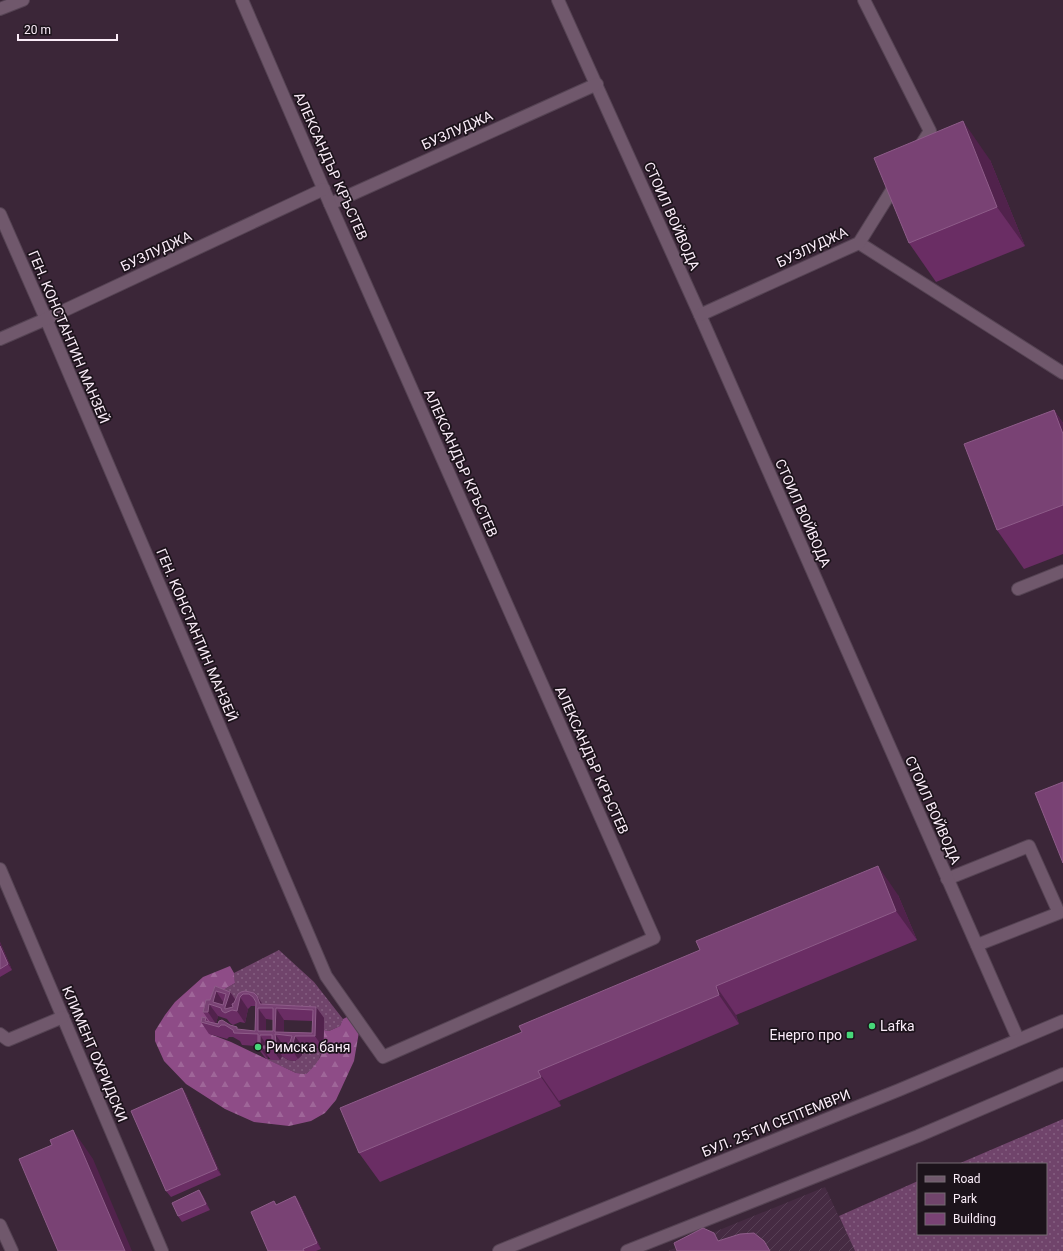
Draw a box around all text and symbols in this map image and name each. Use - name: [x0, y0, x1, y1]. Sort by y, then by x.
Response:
- scale bar: [18, 16, 117, 42]
- text: 20 m: [24, 23, 51, 37]
- street label: АЛЕКСАНДЪР КРЪСТЕВ: [291, 90, 371, 242]
- street label: БУЗЛУДЖА: [419, 107, 495, 153]
- street label: СТОИЛ ВОЙВОДА: [641, 160, 703, 272]
- street label: БУЗЛУДЖА: [774, 224, 850, 270]
- street label: БУЗЛУДЖА: [118, 228, 194, 274]
- street label: ГЕН. КОНСТАНТИН МАНЗЕЙ: [25, 248, 113, 426]
- street label: АЛЕКСАНДЪР КРЪСТЕВ: [421, 387, 501, 539]
- street label: СТОИЛ ВОЙВОДА: [772, 457, 834, 569]
- street label: ГЕН. КОНСТАНТИН МАНЗЕЙ: [153, 546, 241, 724]
- street label: АЛЕКСАНДЪР КРЪСТЕВ: [552, 684, 632, 836]
- street label: СТОИЛ ВОЙВОДА: [902, 754, 964, 866]
- street label: КЛИМЕНТ ОХРИДСКИ: [59, 984, 131, 1124]
- place label: Lafka: [880, 1018, 915, 1034]
- marker: Lafka: [867, 1021, 877, 1031]
- place label: Енерго про: [770, 1027, 842, 1043]
- marker: Енерго про: [845, 1030, 855, 1040]
- place label: Римска баня: [266, 1039, 350, 1055]
- marker: Римска баня: [253, 1042, 263, 1052]
- street label: БУЛ. 25-ТИ СЕПТЕМВРИ: [699, 1086, 853, 1160]
- legend: [917, 1163, 1047, 1235]
- text: Road: [953, 1172, 981, 1186]
- text: Park: [953, 1192, 978, 1206]
- text: Building: [953, 1212, 996, 1226]

